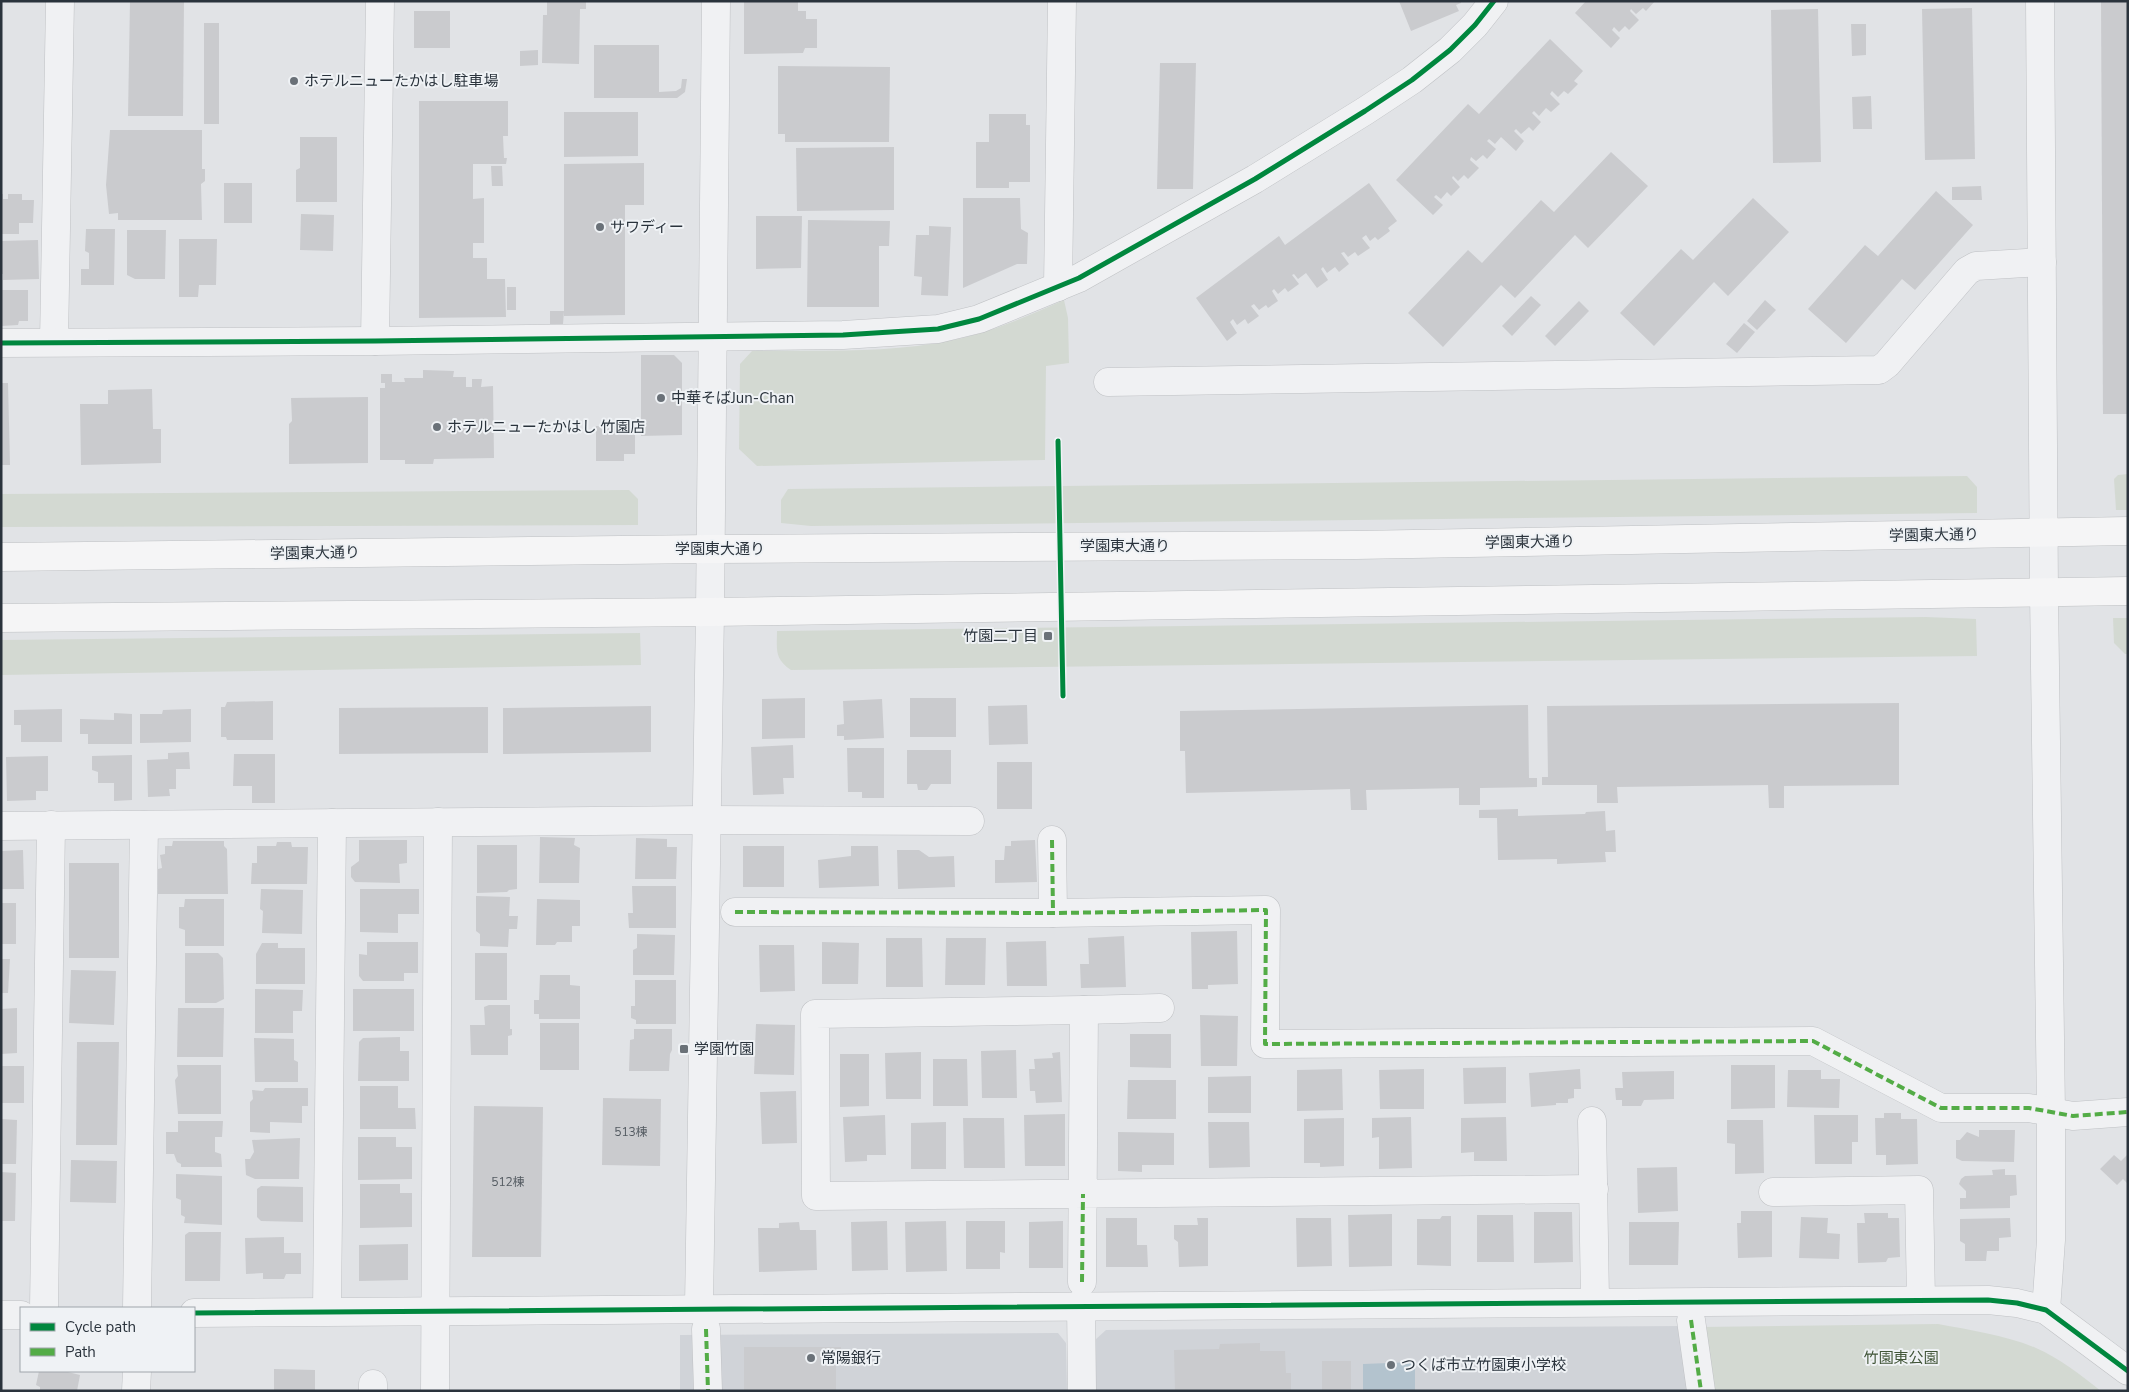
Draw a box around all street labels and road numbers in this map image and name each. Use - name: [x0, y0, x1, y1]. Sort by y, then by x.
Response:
- street label: 学園東大通り: [1889, 524, 1979, 546]
- street label: 学園東大通り: [1485, 531, 1575, 553]
- street label: 学園東大通り: [1080, 536, 1170, 556]
- street label: 学園東大通り: [675, 539, 765, 559]
- street label: 学園東大通り: [270, 542, 360, 564]

